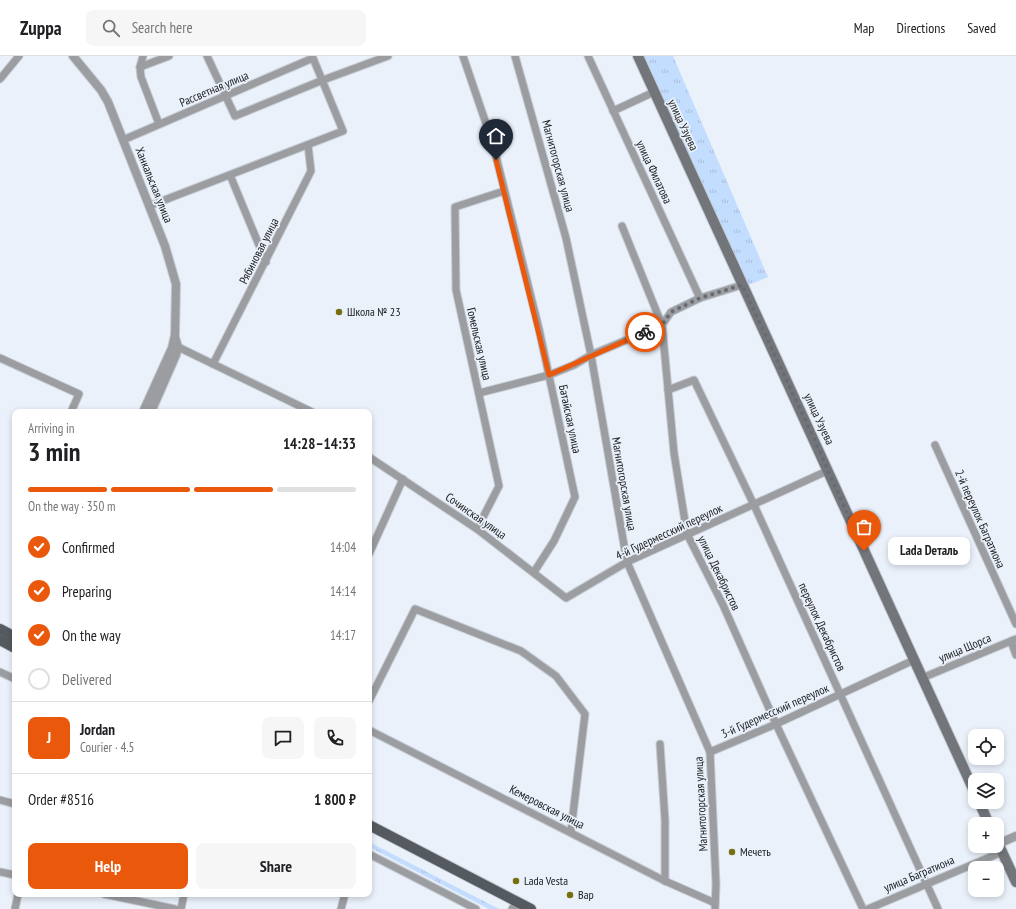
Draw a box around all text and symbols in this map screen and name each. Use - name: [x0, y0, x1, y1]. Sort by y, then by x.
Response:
- search box: [86, 10, 366, 46]
- text: Zuppa: [20, 16, 62, 40]
- icon: search: [100, 17, 122, 39]
- text: Search here: [132, 18, 193, 37]
- text: Map: [854, 19, 874, 37]
- text: Directions: [896, 19, 945, 37]
- text: Saved: [967, 19, 996, 37]
- street label: Рассветная улица: [177, 67, 251, 110]
- street label: улица Узуева: [665, 97, 702, 153]
- street label: Магнитогорская улица: [539, 118, 578, 214]
- pin: [479, 119, 513, 160]
- icon: home: [485, 125, 507, 147]
- street label: улица Филатова: [633, 138, 676, 206]
- street label: Ханкальская улица: [132, 145, 177, 225]
- street label: Рябиновая улица: [235, 215, 282, 286]
- place label: Школа № 23: [347, 304, 401, 319]
- street label: Гомельская улица: [464, 306, 495, 382]
- marker: Школа № 23: [334, 307, 344, 317]
- courier: [625, 312, 665, 352]
- icon: bike: [634, 321, 656, 343]
- street label: Батайская улица: [556, 383, 585, 455]
- street label: улица Узуева: [801, 391, 838, 447]
- text: Arriving in: [28, 420, 75, 437]
- text: 14:28–14:33: [283, 434, 356, 453]
- text: 3 min: [28, 435, 81, 468]
- street label: Магнитогорская улица: [609, 436, 640, 532]
- street label: 2-й переулок Багратиона: [952, 467, 1009, 571]
- street label: Сочинская улица: [443, 489, 510, 542]
- text: On the way · 350 m: [28, 498, 115, 515]
- street label: 4-й Гудермесский переулок: [613, 500, 725, 563]
- pin: [847, 510, 881, 551]
- icon: bag: [853, 516, 875, 538]
- street label: улица Декабристов: [695, 533, 744, 613]
- icon: check: [28, 536, 50, 558]
- callout: Lada Dеталь: [888, 537, 970, 565]
- text: Confirmed: [62, 538, 115, 557]
- text: 14:04: [330, 539, 356, 556]
- text: Lada Dеталь: [900, 542, 958, 559]
- icon: check: [28, 580, 50, 602]
- street label: переулок Декабристов: [795, 580, 850, 673]
- text: Preparing: [62, 582, 112, 601]
- text: 14:14: [330, 583, 356, 600]
- icon: check: [28, 624, 50, 646]
- text: On the way: [62, 626, 121, 645]
- text: 14:17: [330, 627, 356, 644]
- street label: улица Щорса: [936, 630, 993, 665]
- text: Delivered: [62, 670, 112, 689]
- street label: 3-й Гудермесский переулок: [719, 680, 831, 741]
- button: chat: [262, 717, 304, 759]
- button: phone: [314, 717, 356, 759]
- text: Jordan: [80, 720, 115, 739]
- text: J: [47, 728, 51, 747]
- map controls: [968, 729, 1004, 897]
- button: locate: [968, 729, 1004, 765]
- text: Courier · 4.5: [80, 739, 134, 756]
- street label: Магнитогорская улица: [691, 756, 710, 852]
- button: layers: [968, 773, 1004, 809]
- street label: Кемеровская улица: [507, 781, 587, 832]
- text: Order #8516: [28, 790, 94, 809]
- text: 1 800 ₽: [314, 790, 356, 809]
- button: +: [968, 817, 1004, 853]
- button: Help: [28, 843, 188, 889]
- button: Share: [196, 843, 356, 889]
- place label: Мечеть: [740, 844, 771, 859]
- marker: Мечеть: [727, 847, 737, 857]
- street label: улица Багратиона: [881, 852, 957, 895]
- button: −: [968, 861, 1004, 897]
- place label: Lada Vesta: [524, 873, 568, 888]
- marker: Lada Vesta: [511, 876, 521, 886]
- place label: Вар: [578, 887, 594, 902]
- marker: Вар: [565, 890, 575, 900]

